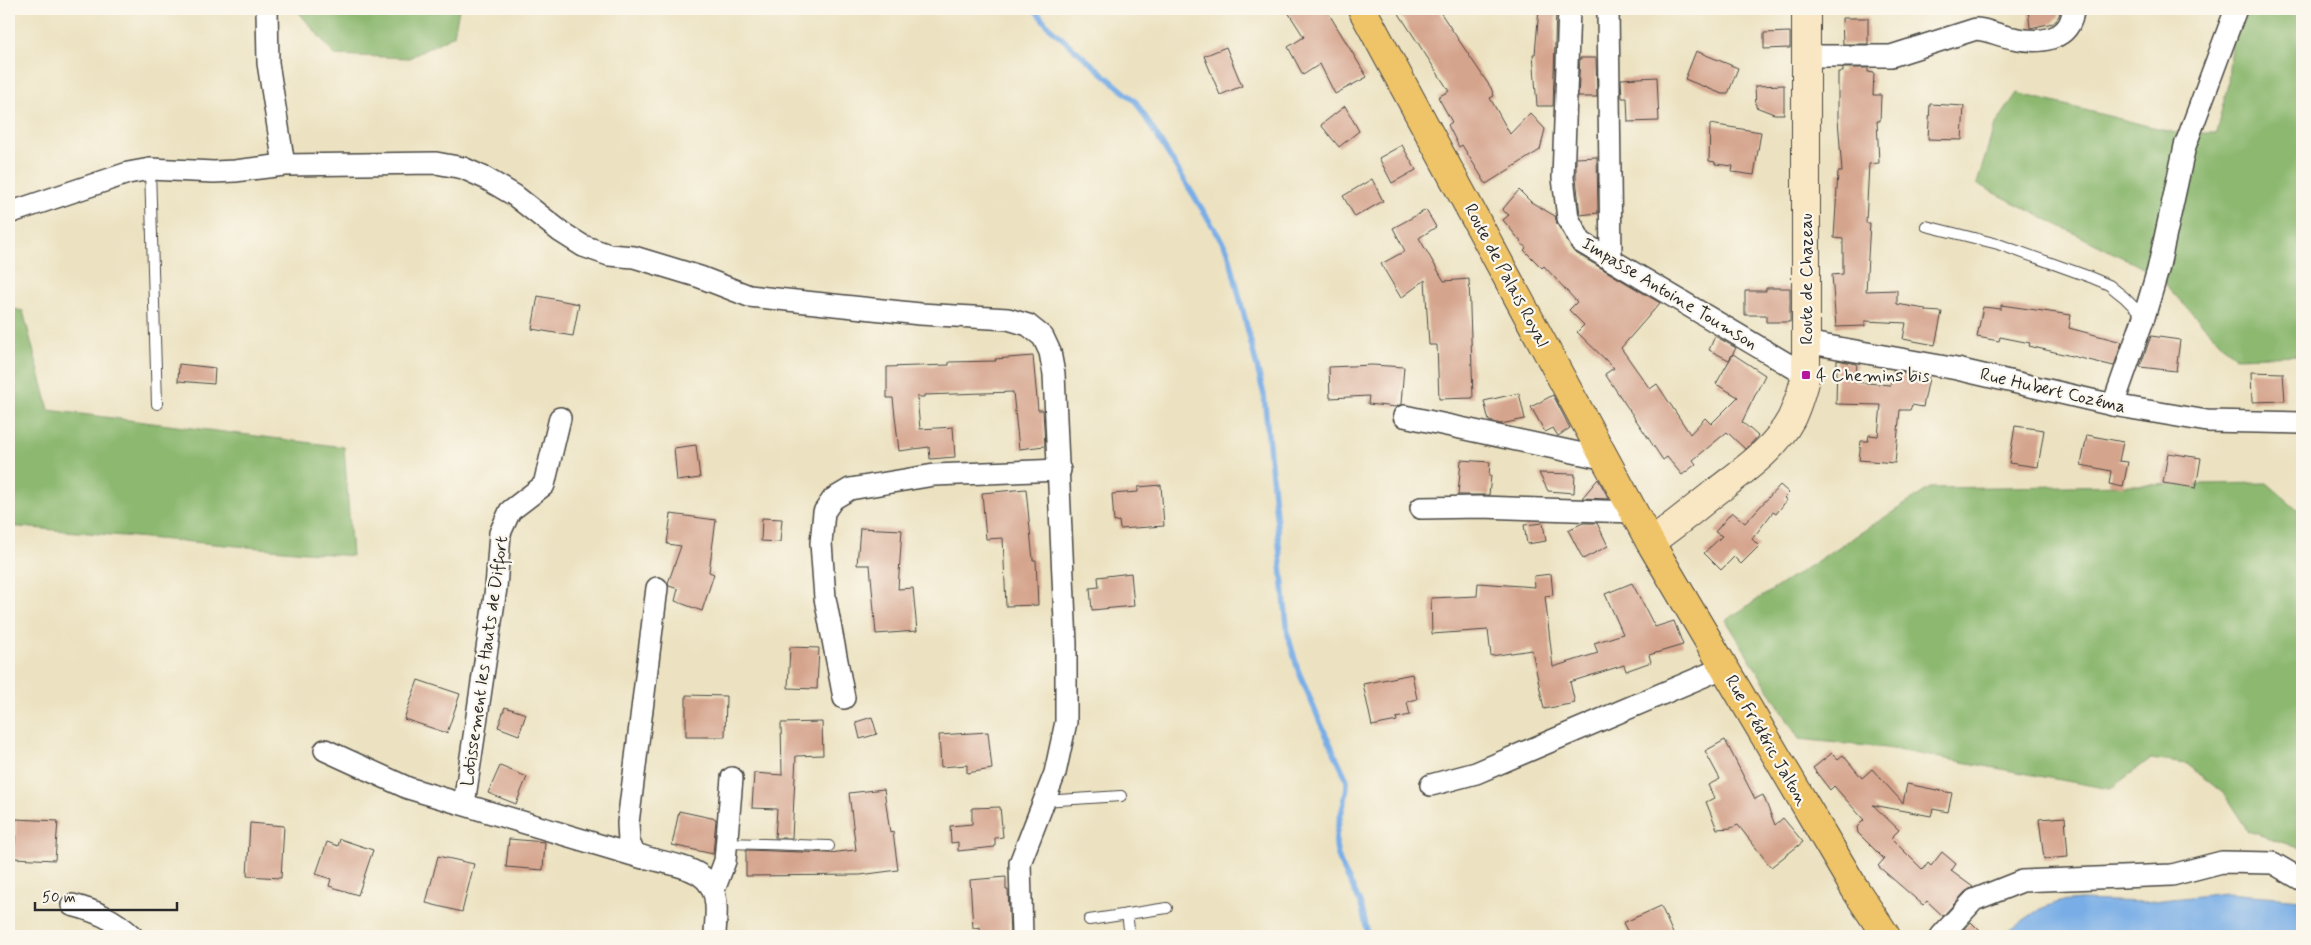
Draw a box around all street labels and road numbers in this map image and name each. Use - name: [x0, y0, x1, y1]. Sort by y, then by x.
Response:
- street label: Route de Palais Royal: [1458, 199, 1554, 351]
- street label: Route de Chazeau: [1795, 213, 1819, 345]
- street label: Impasse Antoine Toumson: [1577, 232, 1762, 356]
- street label: Rue Hubert Cozéma: [1978, 363, 2128, 419]
- street label: Lotissement les Hauts de Diffort: [456, 534, 516, 788]
- street label: Rue Frédéric Jalton: [1719, 671, 1813, 810]

